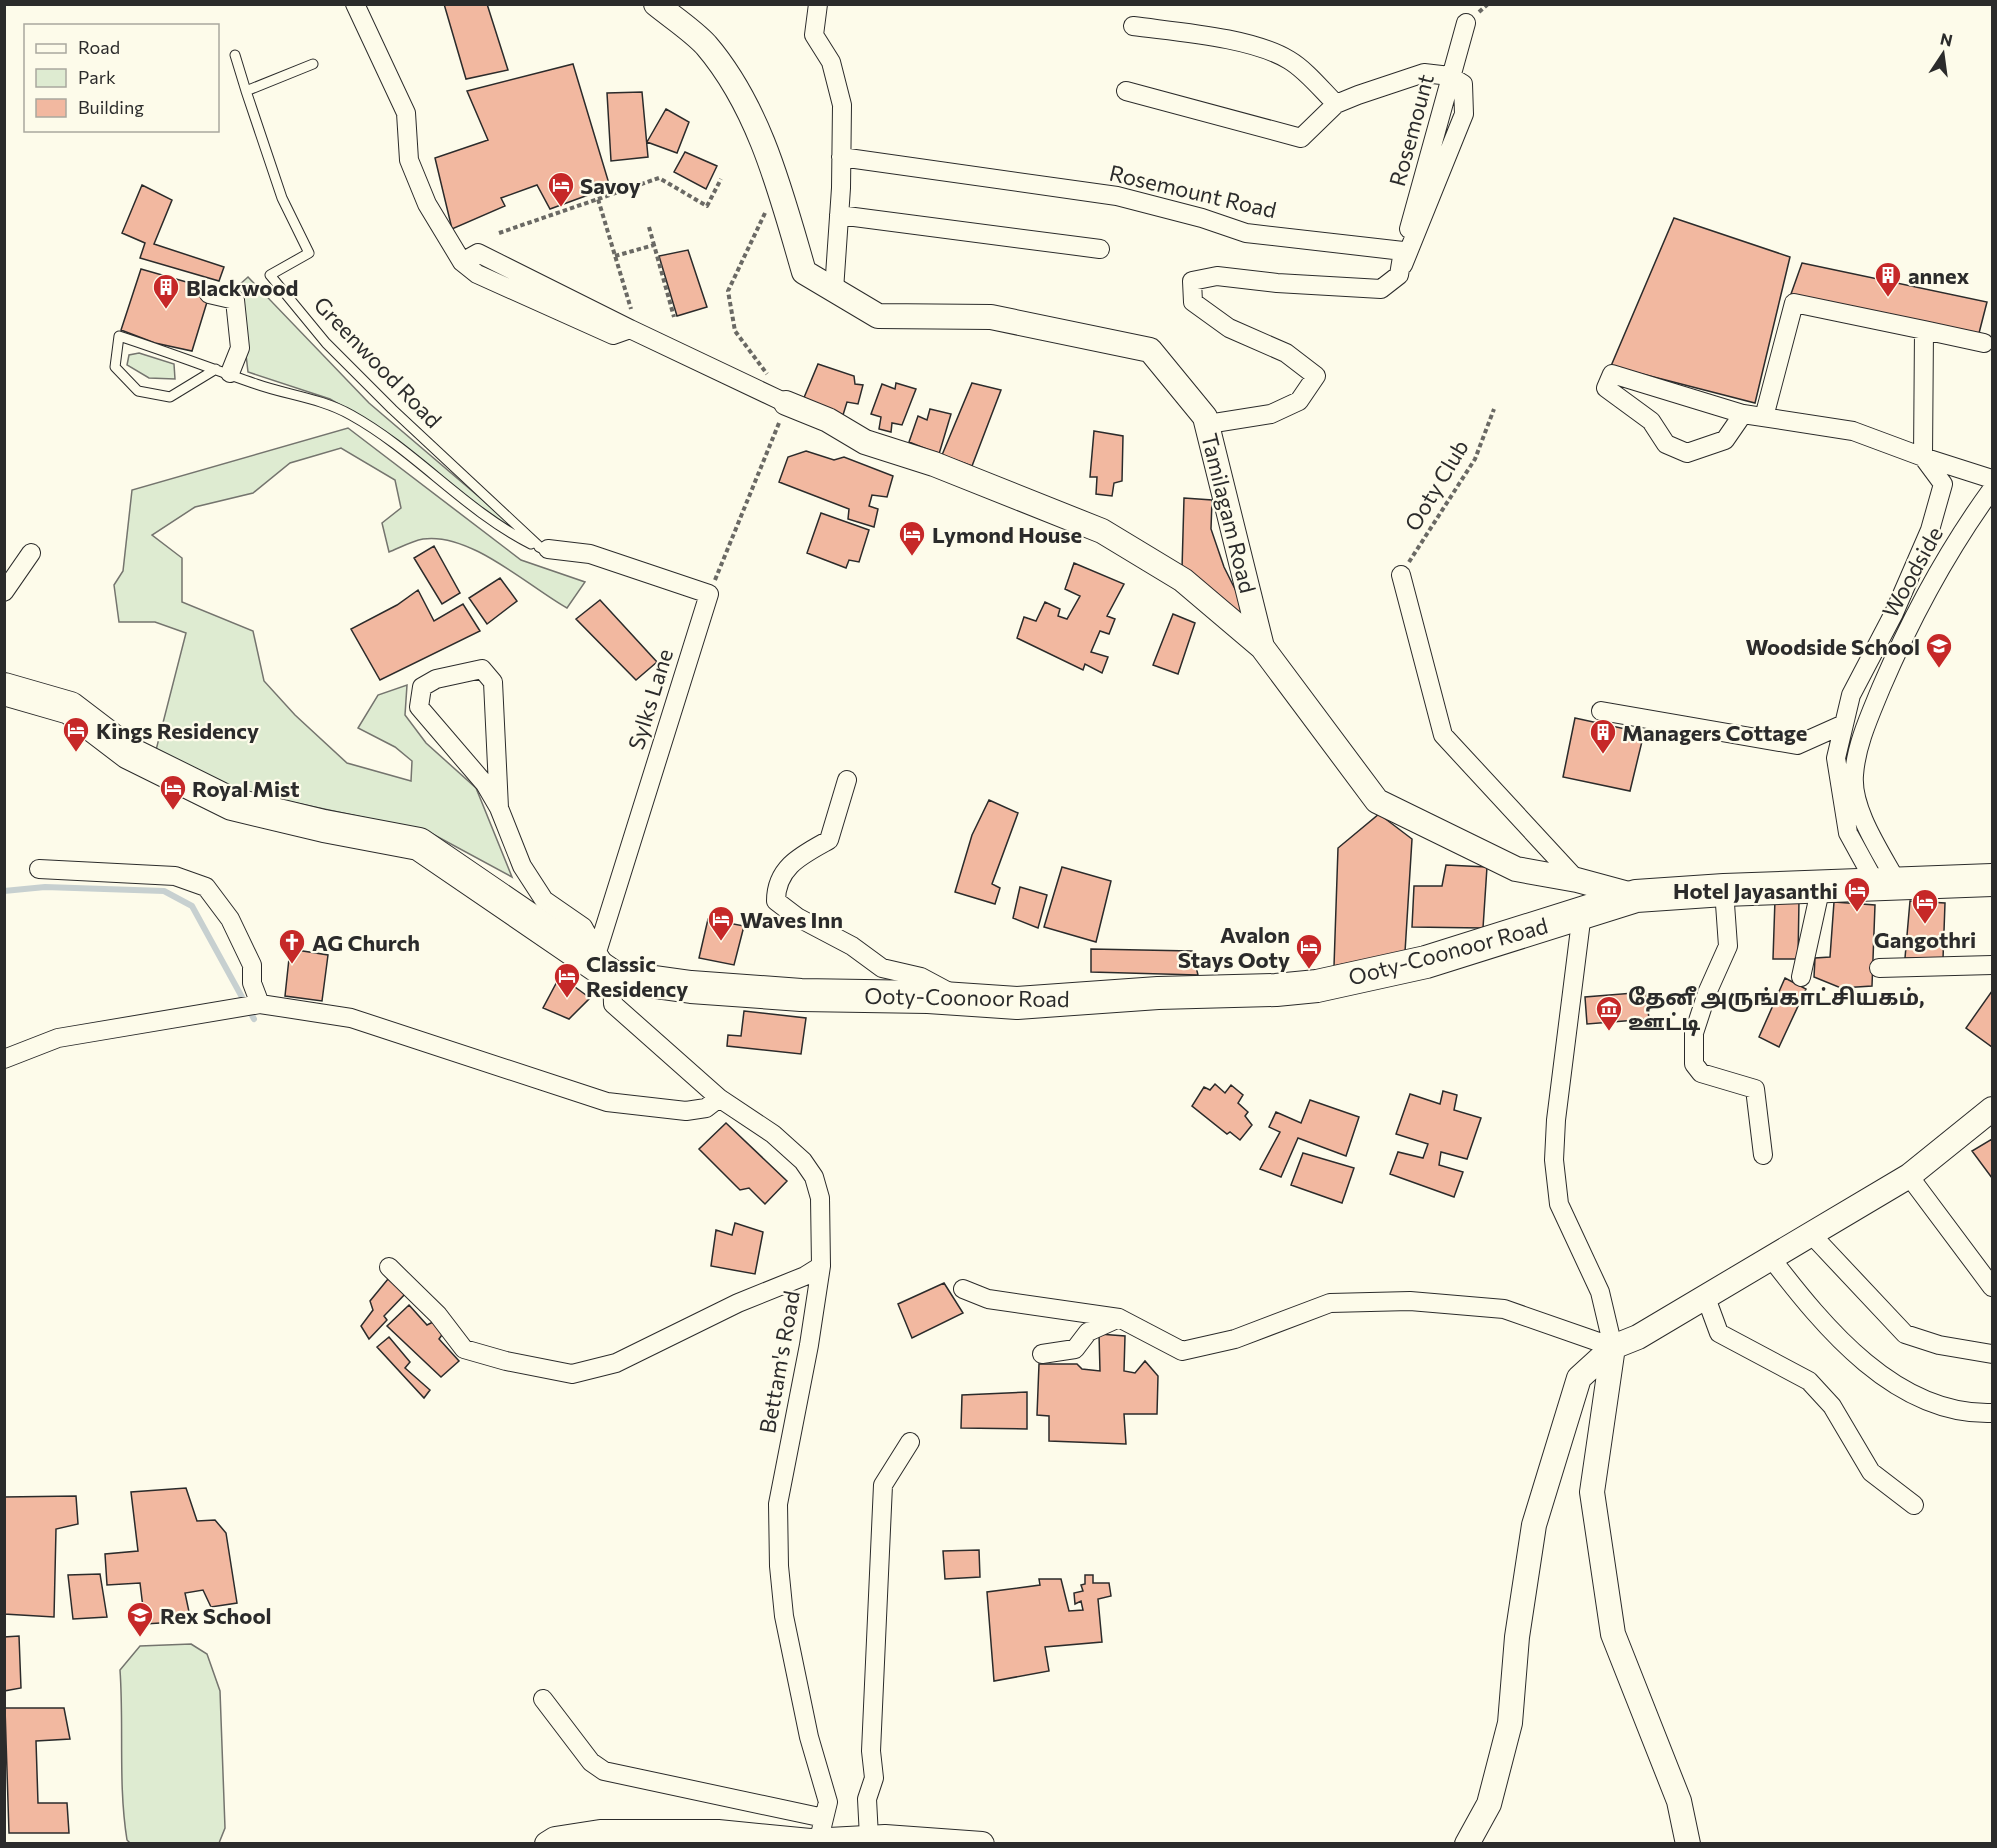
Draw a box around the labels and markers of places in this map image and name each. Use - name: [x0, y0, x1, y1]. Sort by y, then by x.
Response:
- hotel icon: Savoy: [546, 170, 576, 208]
- place label: Savoy: [580, 172, 641, 199]
- building icon: annex: [1873, 260, 1903, 298]
- place label: annex: [1908, 262, 1970, 289]
- building icon: Blackwood: [151, 272, 181, 310]
- place label: Blackwood: [186, 274, 298, 301]
- hotel icon: Lymond House: [897, 519, 927, 557]
- place label: Lymond House: [932, 521, 1082, 548]
- school or university icon: Woodside School: [1924, 631, 1954, 669]
- place label: Woodside School: [1745, 633, 1920, 660]
- hotel icon: Kings Residency: [61, 715, 91, 753]
- place label: Kings Residency: [96, 717, 259, 744]
- building icon: Managers Cottage: [1588, 717, 1618, 755]
- place label: Managers Cottage: [1622, 719, 1807, 746]
- hotel icon: Royal Mist: [158, 773, 188, 811]
- place label: Royal Mist: [192, 775, 299, 802]
- hotel icon: Hotel Jayasanthi: [1842, 875, 1872, 913]
- place label: Hotel Jayasanthi: [1673, 877, 1838, 904]
- hotel icon: Gangothri: [1910, 887, 1940, 925]
- hotel icon: Waves Inn: [706, 904, 736, 942]
- place label: Waves Inn: [740, 906, 843, 933]
- place label: Avalon Stays Ooty: [1178, 921, 1290, 973]
- place label: Gangothri: [1874, 926, 1976, 953]
- church icon: AG Church: [277, 927, 307, 965]
- place label: AG Church: [312, 929, 420, 956]
- hotel icon: Avalon Stays Ooty: [1294, 932, 1324, 970]
- place label: Classic Residency: [586, 950, 688, 1002]
- hotel icon: Classic Residency: [552, 961, 582, 999]
- place label: தேனீ அருங்காட்சியகம், ஊட்டி: [1628, 983, 1925, 1037]
- museum icon: தேனீ அருங்காட்சியகம், ஊட்டி: [1594, 994, 1624, 1032]
- school or university icon: Rex School: [125, 1600, 155, 1638]
- place label: Rex School: [160, 1602, 272, 1629]

